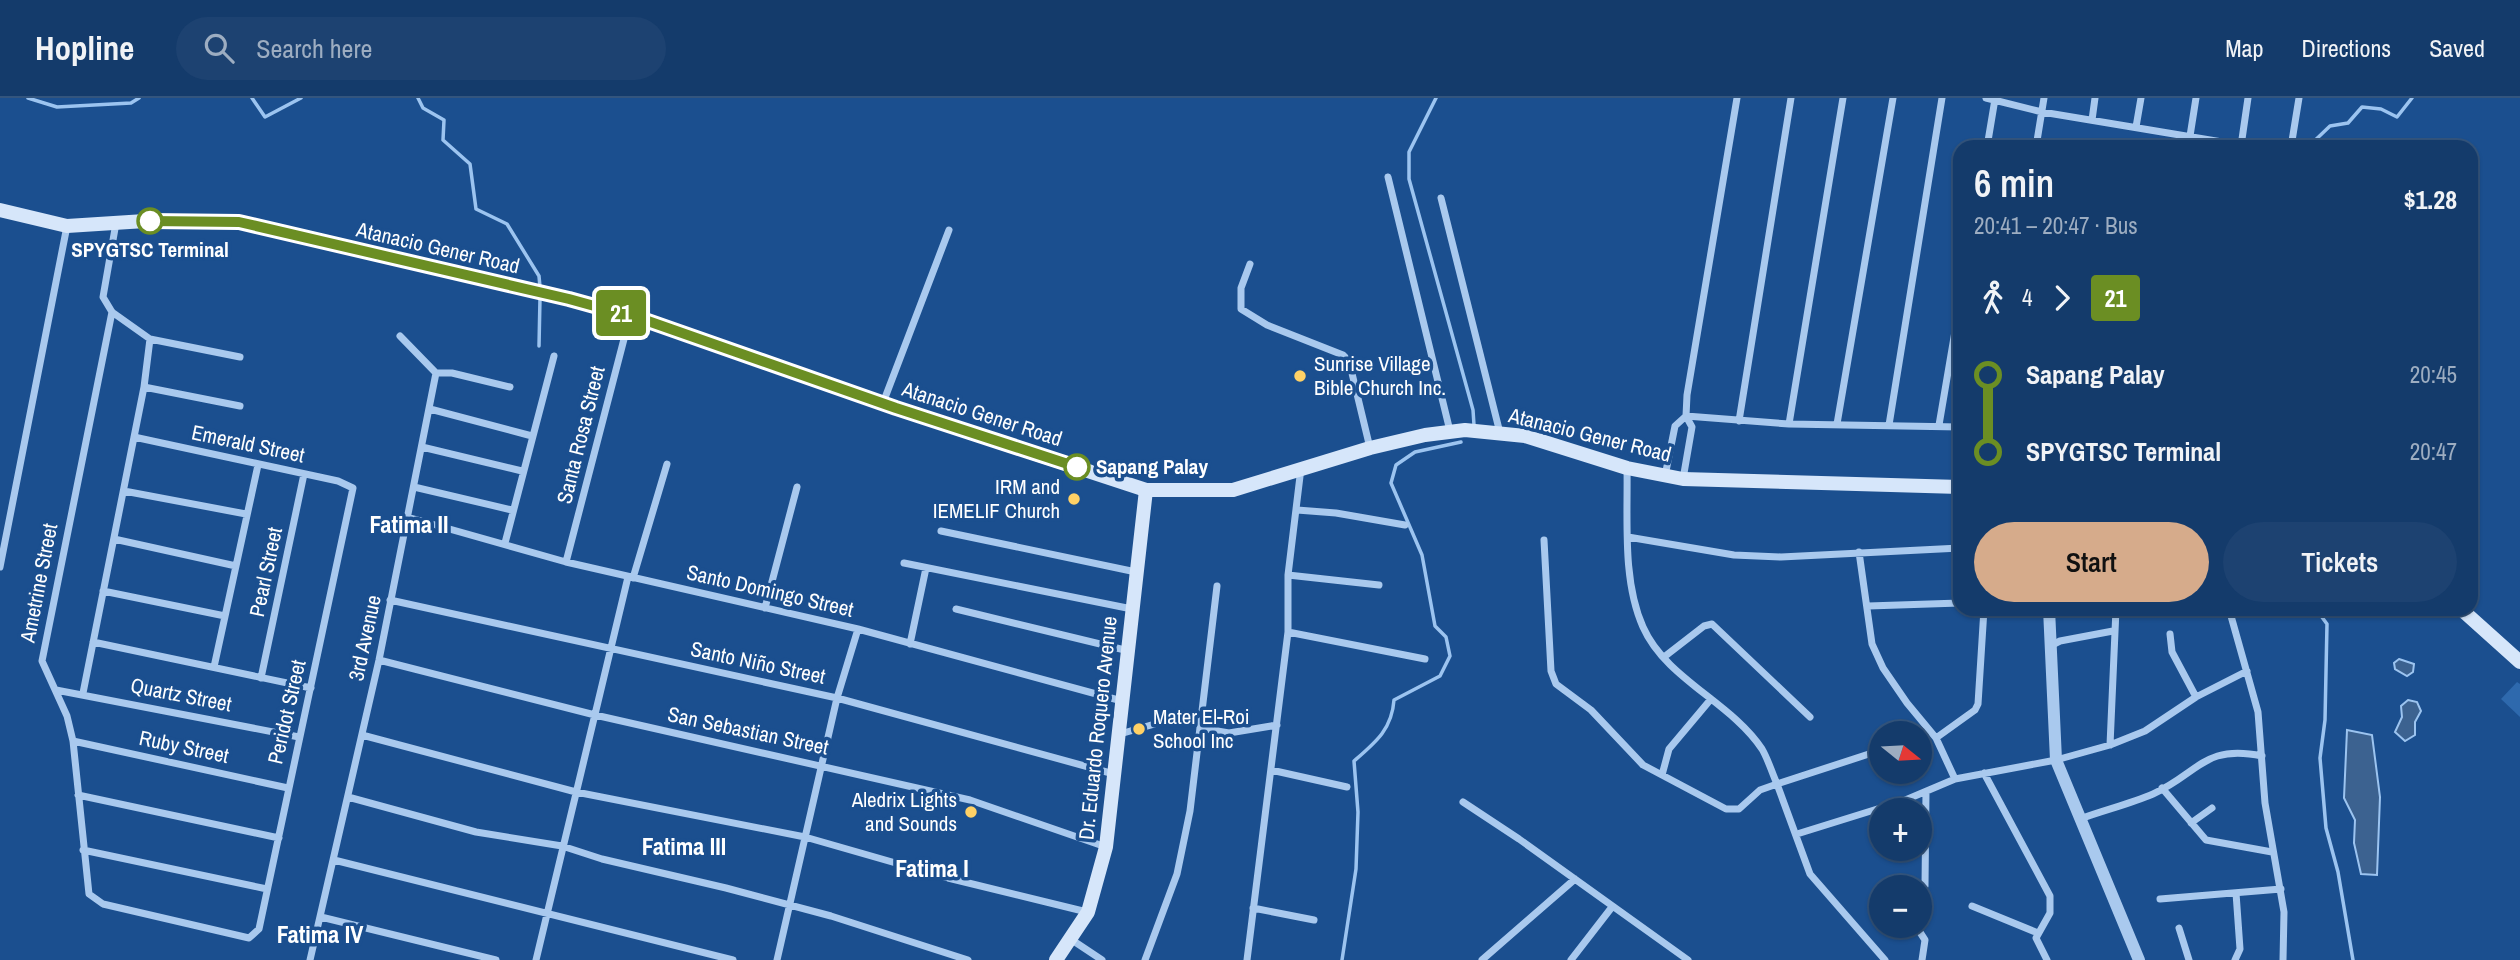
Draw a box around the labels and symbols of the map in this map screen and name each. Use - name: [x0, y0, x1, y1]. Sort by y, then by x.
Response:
- marker: SPYGTSC Terminal: [137, 208, 163, 234]
- street label: Atanacio Gener Road: [353, 214, 523, 280]
- place label: SPYGTSC Terminal: [71, 235, 229, 264]
- line badge: 21: [590, 290, 652, 336]
- place label: Sunrise Village Bible Church Inc.: [1314, 349, 1446, 402]
- street label: Santa Rosa Street: [549, 363, 612, 507]
- marker: Sunrise Village Bible Church Inc.: [1292, 368, 1308, 384]
- street label: Atanacio Gener Road: [898, 374, 1066, 453]
- street label: Atanacio Gener Road: [1505, 400, 1674, 469]
- street label: Emerald Street: [189, 417, 307, 470]
- place label: Sapang Palay: [1096, 452, 1208, 481]
- marker: Sapang Palay: [1064, 454, 1090, 480]
- place label: IRM and IEMELIF Church: [933, 472, 1060, 525]
- marker: IRM and IEMELIF Church: [1066, 491, 1082, 507]
- district label: Fatima II: [370, 508, 448, 540]
- street label: Ametrine Street: [13, 521, 64, 646]
- street label: Pearl Street: [242, 524, 289, 619]
- street label: Santo Domingo Street: [684, 557, 857, 624]
- street label: 3rd Avenue: [341, 592, 388, 683]
- street label: Dr. Eduardo Roquero Avenue: [1071, 615, 1124, 841]
- street label: Santo Niño Street: [688, 634, 828, 691]
- street label: Peridot Street: [260, 657, 313, 767]
- street label: Quartz Street: [128, 671, 234, 719]
- street label: San Sebastian Street: [665, 699, 831, 762]
- place label: Mater El-Roi School Inc: [1153, 702, 1250, 755]
- marker: Mater El-Roi School Inc: [1131, 721, 1147, 737]
- north arrow: [1869, 721, 1932, 784]
- street label: Ruby Street: [137, 723, 232, 770]
- place label: Aledrix Lights and Sounds: [851, 785, 957, 838]
- marker: Aledrix Lights and Sounds: [963, 804, 979, 820]
- district label: Fatima III: [642, 830, 726, 862]
- district label: Fatima I: [895, 852, 969, 884]
- district label: Fatima IV: [277, 918, 364, 950]

